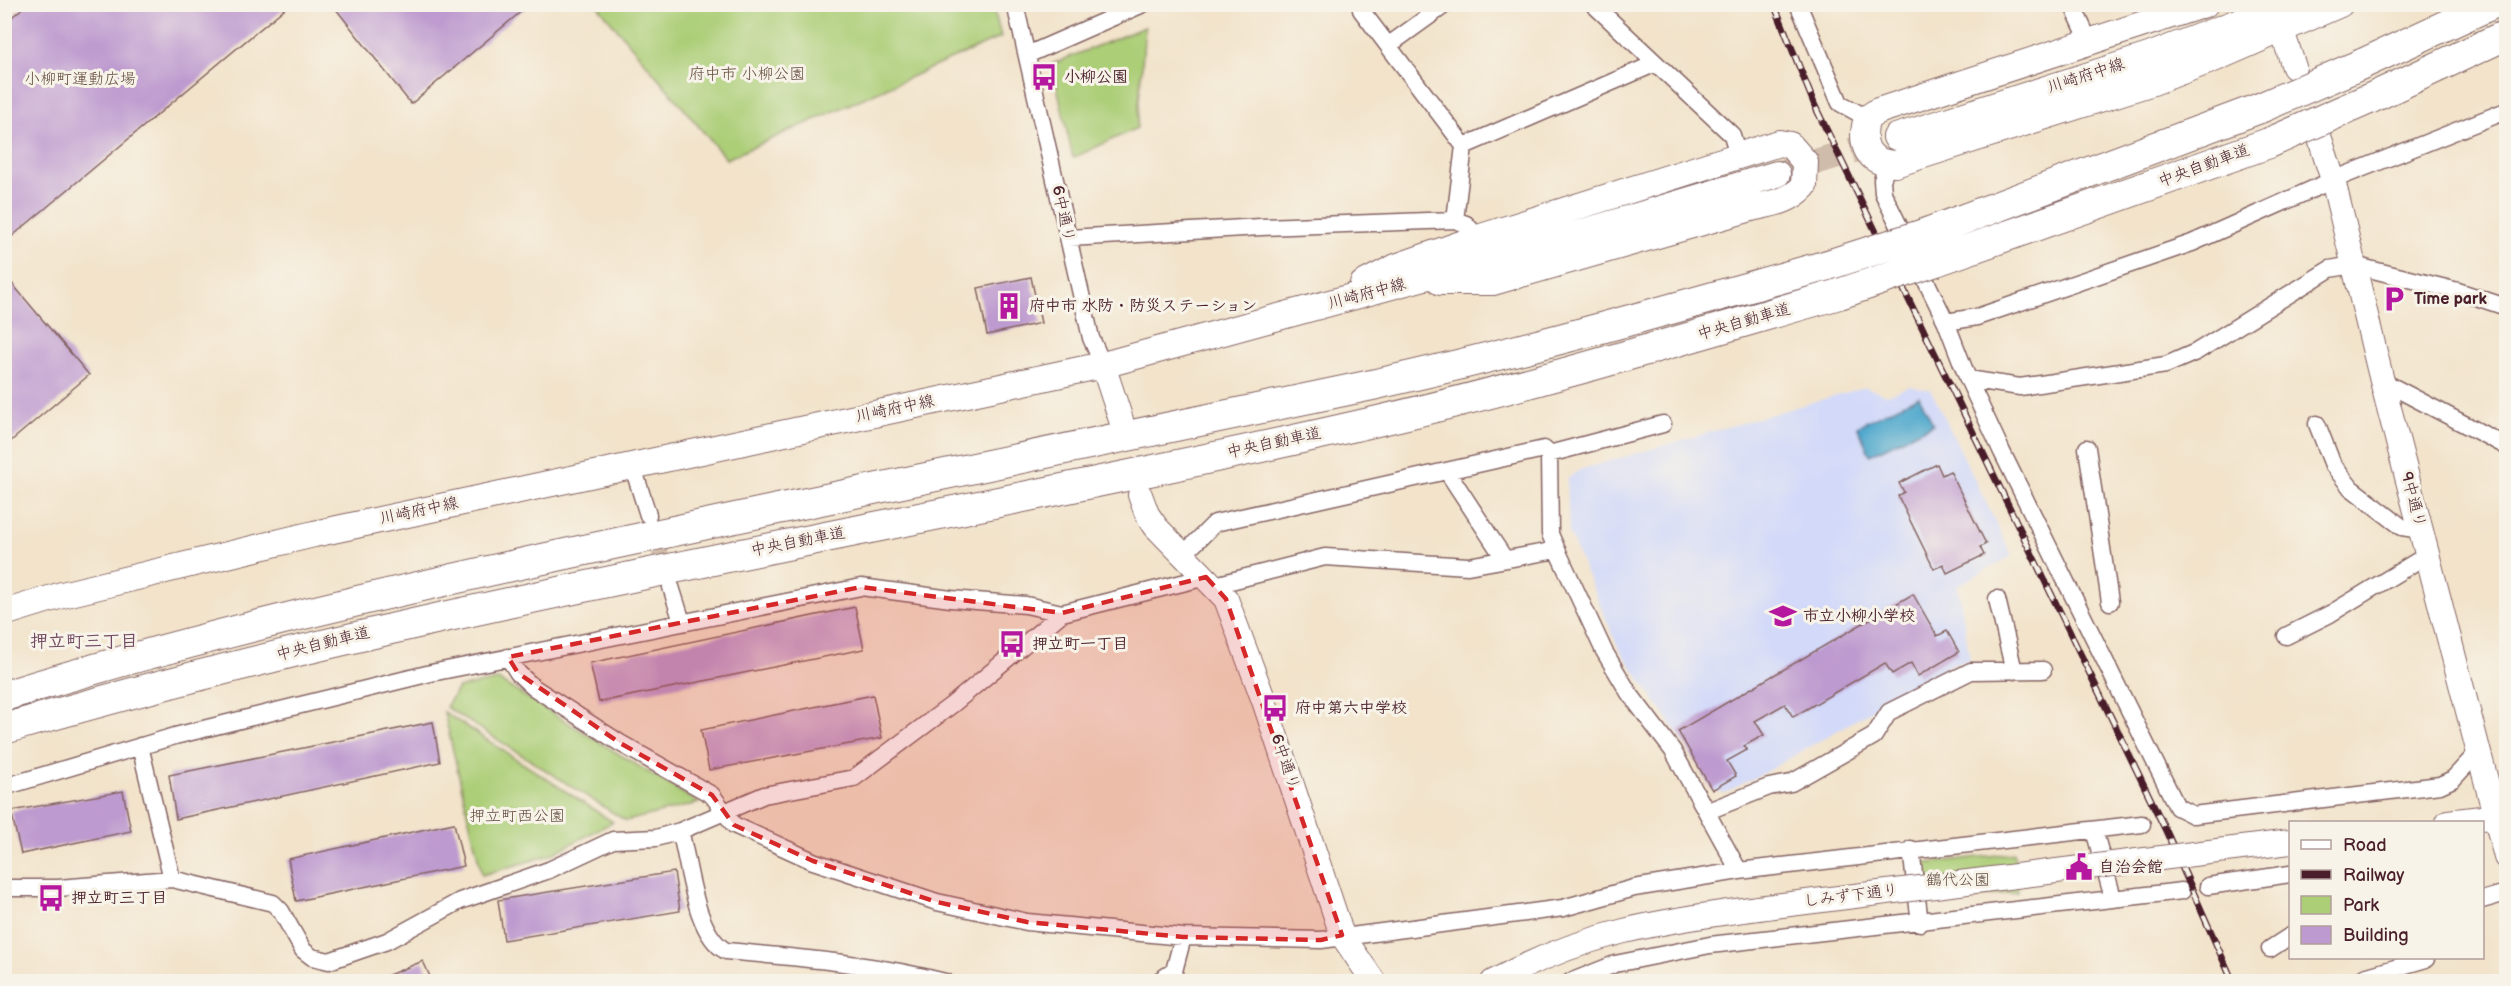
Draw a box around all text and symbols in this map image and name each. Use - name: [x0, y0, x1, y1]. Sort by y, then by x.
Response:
- street label: 川崎府中線: [2045, 55, 2127, 97]
- bus stop icon: 小柳公園: [1029, 62, 1059, 92]
- park label: 府中市 小柳公園: [689, 65, 805, 84]
- place label: 小柳公園: [1064, 68, 1128, 87]
- park label: 小柳町運動広場: [24, 70, 136, 89]
- street label: 中央自動車道: [2156, 141, 2252, 191]
- street label: 6中通り: [1048, 184, 1078, 244]
- street label: 川崎府中線: [1326, 274, 1408, 314]
- parking icon: Time park: [2379, 284, 2409, 314]
- place label: Time park: [2414, 290, 2487, 309]
- building icon: 府中市 水防・防災ステーション: [994, 291, 1024, 321]
- place label: 府中市 水防・防災ステーション: [1029, 297, 1257, 316]
- street label: 中央自動車道: [1695, 300, 1793, 344]
- street label: 川崎府中線: [854, 391, 936, 427]
- street label: 中央自動車道: [1225, 424, 1323, 462]
- street label: 9中通り: [2396, 470, 2430, 530]
- street label: 川崎府中線: [378, 493, 460, 529]
- street label: 中央自動車道: [749, 524, 847, 560]
- school or university icon: 市立小柳小学校: [1768, 601, 1798, 631]
- place label: 市立小柳小学校: [1803, 607, 1915, 626]
- street label: 中央自動車道: [274, 623, 372, 665]
- bus stop icon: 押立町一丁目: [997, 629, 1027, 659]
- district label: 押立町三丁目: [30, 631, 138, 652]
- place label: 押立町一丁目: [1032, 635, 1128, 654]
- bus stop icon: 府中第六中学校: [1260, 693, 1290, 723]
- place label: 府中第六中学校: [1295, 699, 1407, 718]
- street label: 6中通り: [1267, 732, 1303, 792]
- park label: 押立町西公園: [469, 807, 565, 826]
- legend: [2289, 821, 2484, 959]
- text: Road: [2343, 835, 2387, 856]
- public building icon: 自治会館: [2064, 852, 2094, 882]
- place label: 自治会館: [2099, 858, 2163, 877]
- text: Railway: [2343, 865, 2405, 886]
- park label: 鶴代公園: [1926, 871, 1990, 890]
- street label: しみず下通り: [1803, 881, 1899, 911]
- bus stop icon: 押立町三丁目: [36, 883, 66, 913]
- place label: 押立町三丁目: [71, 889, 167, 908]
- text: Park: [2343, 895, 2379, 916]
- text: Building: [2343, 925, 2409, 946]

